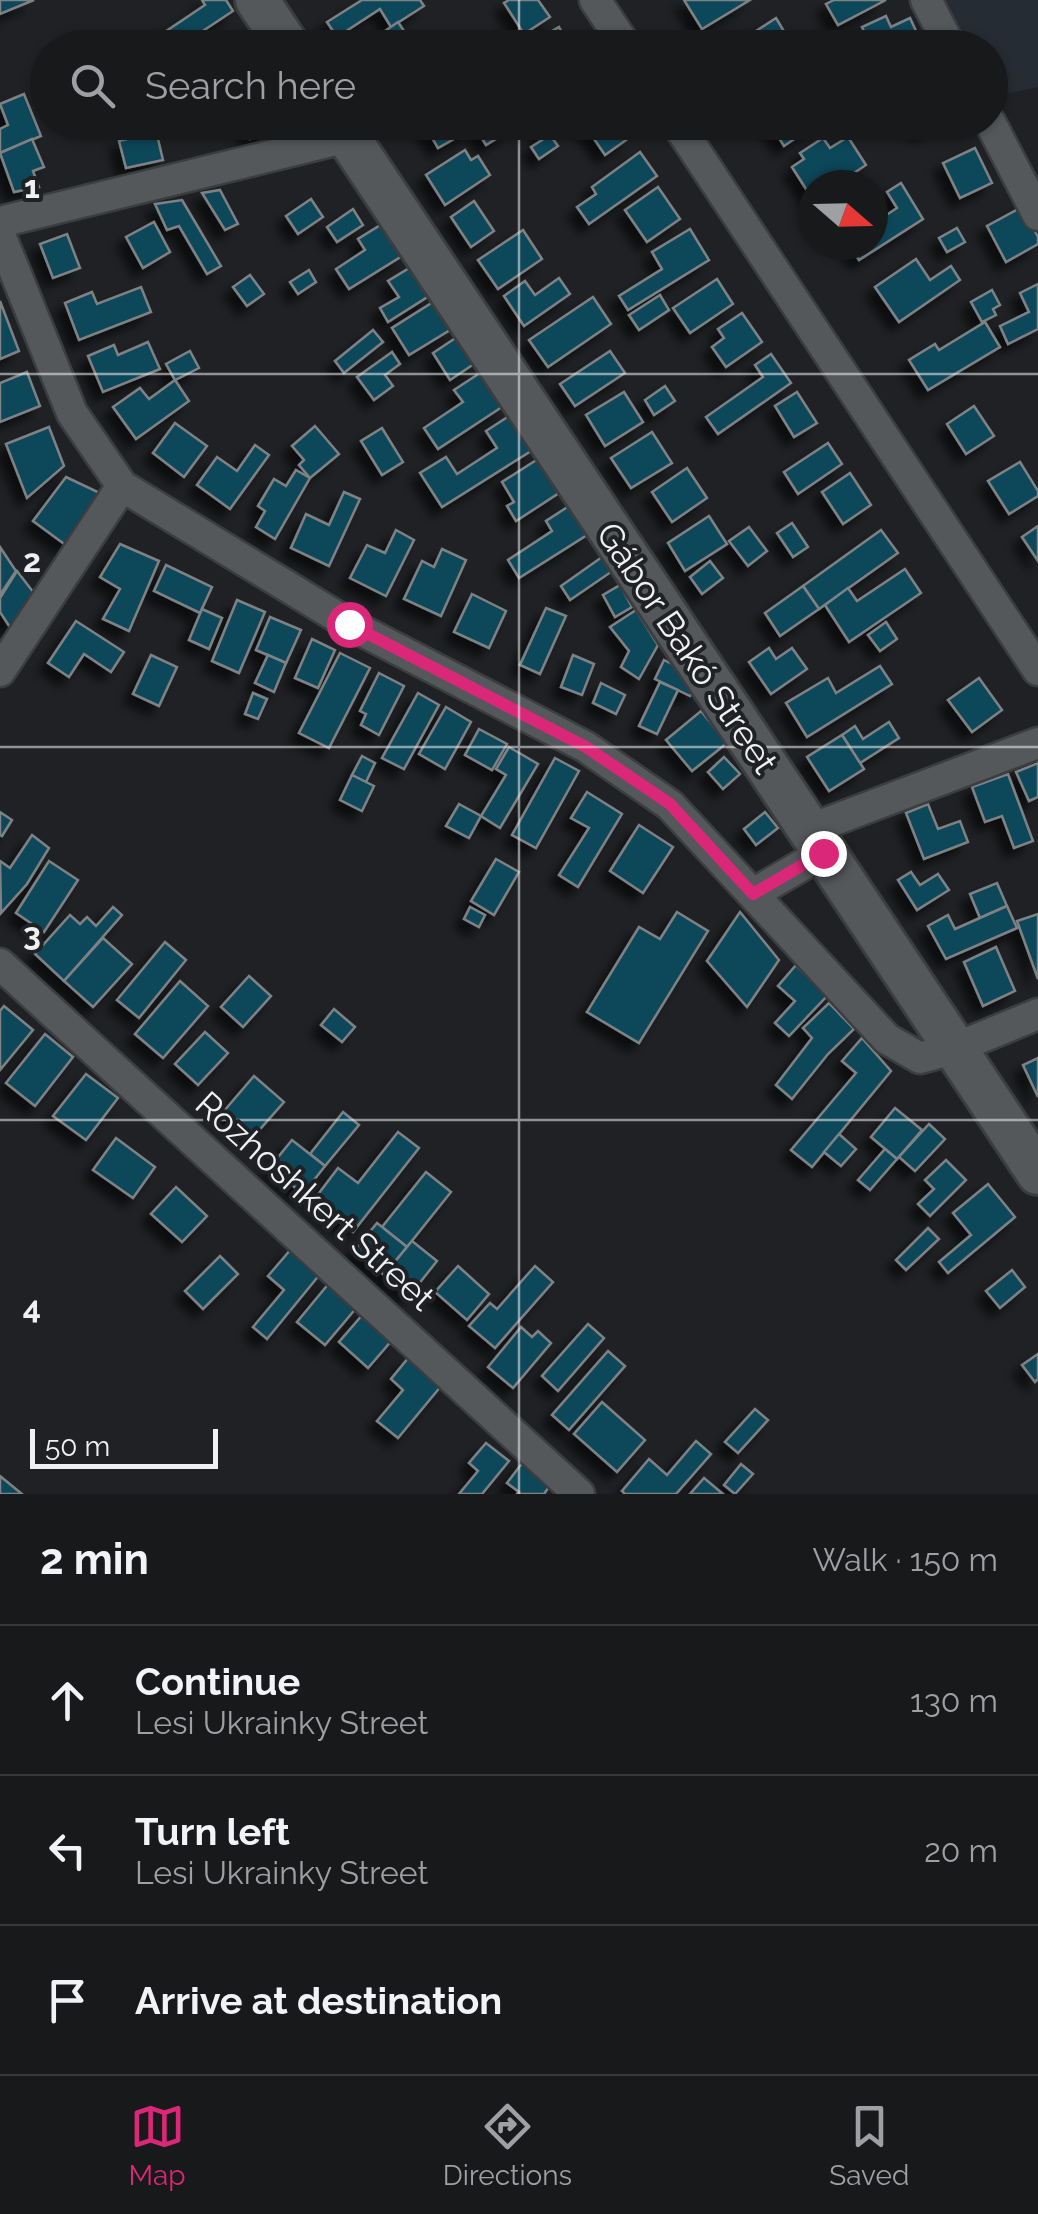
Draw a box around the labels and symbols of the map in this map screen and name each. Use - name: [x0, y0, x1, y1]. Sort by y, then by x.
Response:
- text: 1: [24, 168, 40, 205]
- north arrow: [798, 170, 888, 260]
- street label: Gábor Bakó Street: [588, 514, 787, 781]
- text: 2: [23, 542, 41, 579]
- route start: [327, 602, 373, 648]
- route end: [801, 831, 847, 877]
- text: 3: [23, 915, 41, 952]
- street label: Rozhoshkert Street: [188, 1083, 443, 1319]
- text: 4: [23, 1289, 41, 1326]
- scale bar: [30, 1424, 218, 1468]

